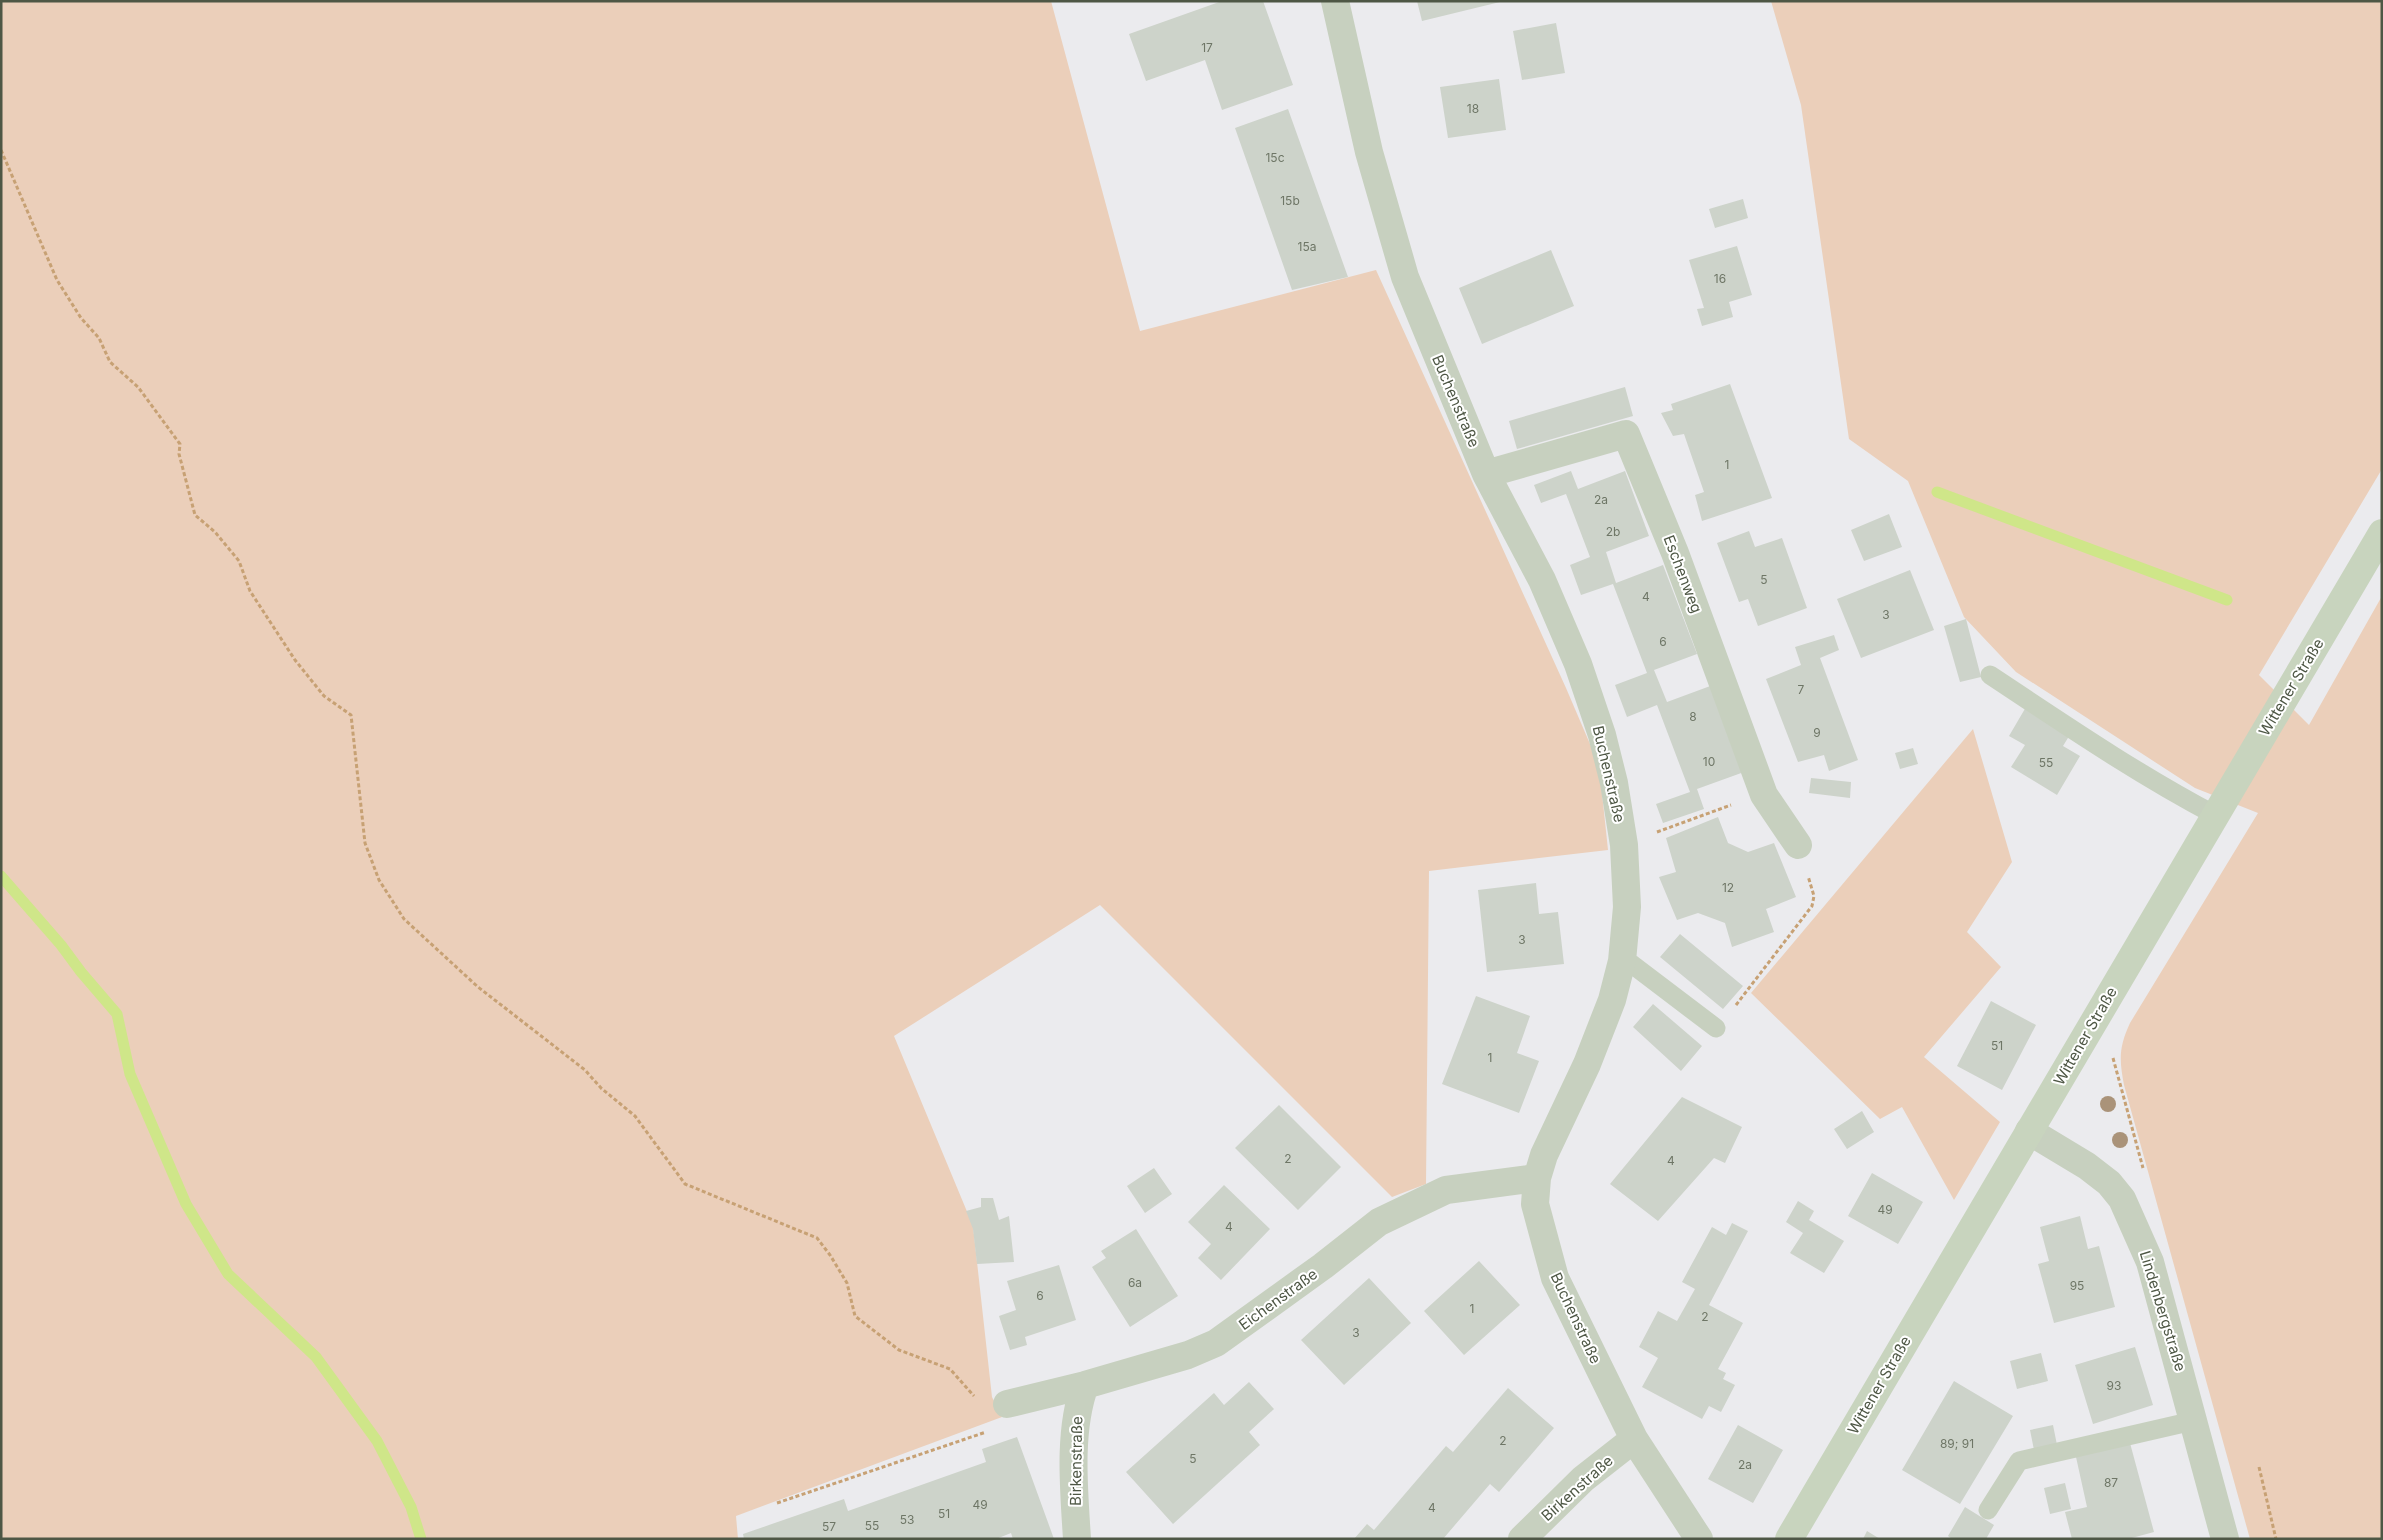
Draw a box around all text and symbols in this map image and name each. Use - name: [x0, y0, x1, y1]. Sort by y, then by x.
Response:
- house number: 17: [1201, 40, 1213, 55]
- house number: 18: [1467, 101, 1479, 116]
- house number: 15c: [1265, 150, 1285, 165]
- house number: 15b: [1280, 193, 1300, 208]
- house number: 15a: [1298, 239, 1316, 254]
- house number: 16: [1714, 271, 1726, 286]
- street label: Buchenstraße: [1428, 352, 1484, 450]
- house number: 1: [1725, 457, 1729, 472]
- house number: 2a: [1594, 492, 1608, 507]
- house number: 2b: [1606, 524, 1620, 539]
- street label: Eschenweg: [1659, 532, 1707, 616]
- house number: 5: [1760, 572, 1768, 587]
- house number: 4: [1642, 589, 1650, 604]
- house number: 3: [1882, 607, 1890, 622]
- house number: 6: [1659, 634, 1667, 649]
- street label: Wittener Straße: [2254, 635, 2328, 739]
- house number: 7: [1798, 682, 1805, 697]
- house number: 8: [1689, 709, 1697, 724]
- street label: Buchenstraße: [1589, 724, 1629, 824]
- house number: 9: [1813, 725, 1821, 740]
- house number: 10: [1703, 754, 1715, 769]
- house number: 55: [2039, 755, 2053, 770]
- house number: 12: [1722, 880, 1734, 895]
- house number: 3: [1518, 932, 1526, 947]
- street label: Wittener Straße: [2049, 983, 2121, 1089]
- house number: 51: [1991, 1038, 2003, 1053]
- house number: 1: [1488, 1050, 1492, 1065]
- house number: 2: [1284, 1151, 1292, 1166]
- house number: 4: [1667, 1153, 1675, 1168]
- house number: 49: [1877, 1202, 1893, 1217]
- house number: 4: [1225, 1219, 1233, 1234]
- street label: Lindenbergstraße: [2136, 1248, 2190, 1374]
- street label: Eichenstraße: [1235, 1264, 1321, 1334]
- street label: Buchenstraße: [1547, 1269, 1605, 1367]
- house number: 6a: [1128, 1275, 1142, 1290]
- house number: 95: [2070, 1278, 2084, 1293]
- house number: 6: [1036, 1288, 1044, 1303]
- house number: 1: [1470, 1301, 1474, 1316]
- house number: 2: [1701, 1309, 1709, 1324]
- house number: 3: [1352, 1325, 1360, 1340]
- street label: Wittener Straße: [1843, 1332, 1915, 1438]
- house number: 93: [2107, 1378, 2121, 1393]
- street label: Birkenstraße: [1066, 1416, 1086, 1506]
- house number: 2: [1499, 1433, 1507, 1448]
- house number: 89; 91: [1940, 1436, 1974, 1451]
- house number: 5: [1189, 1451, 1197, 1466]
- street label: Birkenstraße: [1537, 1451, 1617, 1525]
- house number: 2a: [1738, 1457, 1752, 1472]
- house number: 87: [2104, 1475, 2118, 1490]
- house number: 49: [972, 1497, 988, 1512]
- house number: 4: [1428, 1500, 1436, 1515]
- house number: 51: [938, 1506, 950, 1521]
- house number: 53: [900, 1512, 914, 1527]
- house number: 55: [865, 1518, 879, 1533]
- house number: 57: [822, 1519, 836, 1534]

